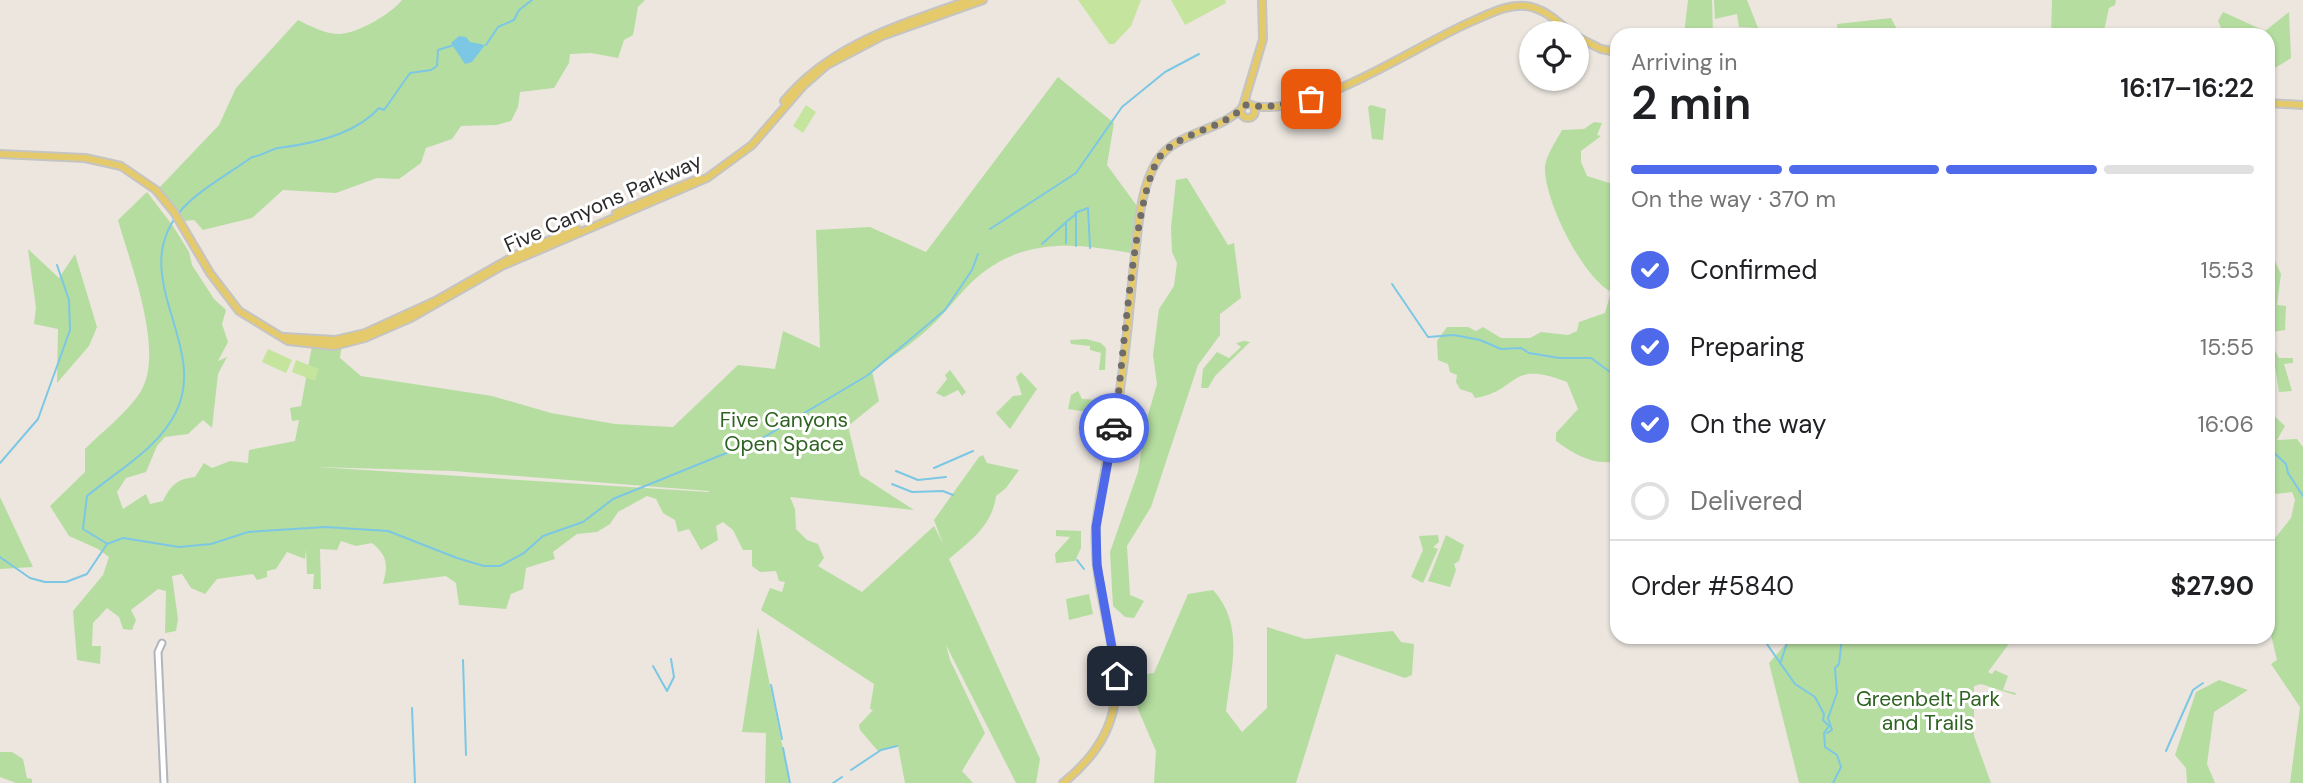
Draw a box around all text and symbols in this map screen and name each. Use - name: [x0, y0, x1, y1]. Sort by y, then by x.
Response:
- map controls: [1519, 21, 1589, 91]
- button: locate: [1519, 21, 1589, 91]
- text: Arriving in: [1631, 47, 1737, 77]
- pin: [1281, 69, 1341, 129]
- text: 16:17–16:22: [2120, 71, 2254, 105]
- text: 2 min: [1631, 73, 1751, 133]
- icon: bag: [1292, 80, 1330, 118]
- street label: Five Canyons Parkway: [500, 147, 707, 259]
- text: On the way · 370 m: [1631, 184, 1836, 214]
- icon: check: [1631, 251, 1669, 289]
- text: Confirmed: [1690, 253, 1817, 287]
- text: 15:53: [2201, 255, 2254, 285]
- icon: check: [1631, 328, 1669, 366]
- text: Preparing: [1690, 330, 1805, 364]
- text: 15:55: [2200, 332, 2254, 362]
- courier: [1079, 393, 1149, 463]
- icon: check: [1631, 405, 1669, 443]
- park label: Five Canyons Open Space: [720, 406, 848, 458]
- text: On the way: [1690, 407, 1826, 441]
- icon: car: [1095, 409, 1133, 447]
- text: 16:06: [2198, 409, 2254, 439]
- text: Delivered: [1690, 484, 1803, 518]
- text: Order #5840: [1631, 569, 1794, 603]
- text: $27.90: [2170, 569, 2254, 603]
- pin: [1087, 646, 1147, 706]
- icon: home: [1098, 657, 1136, 695]
- park label: Greenbelt Park and Trails: [1856, 685, 2001, 737]

